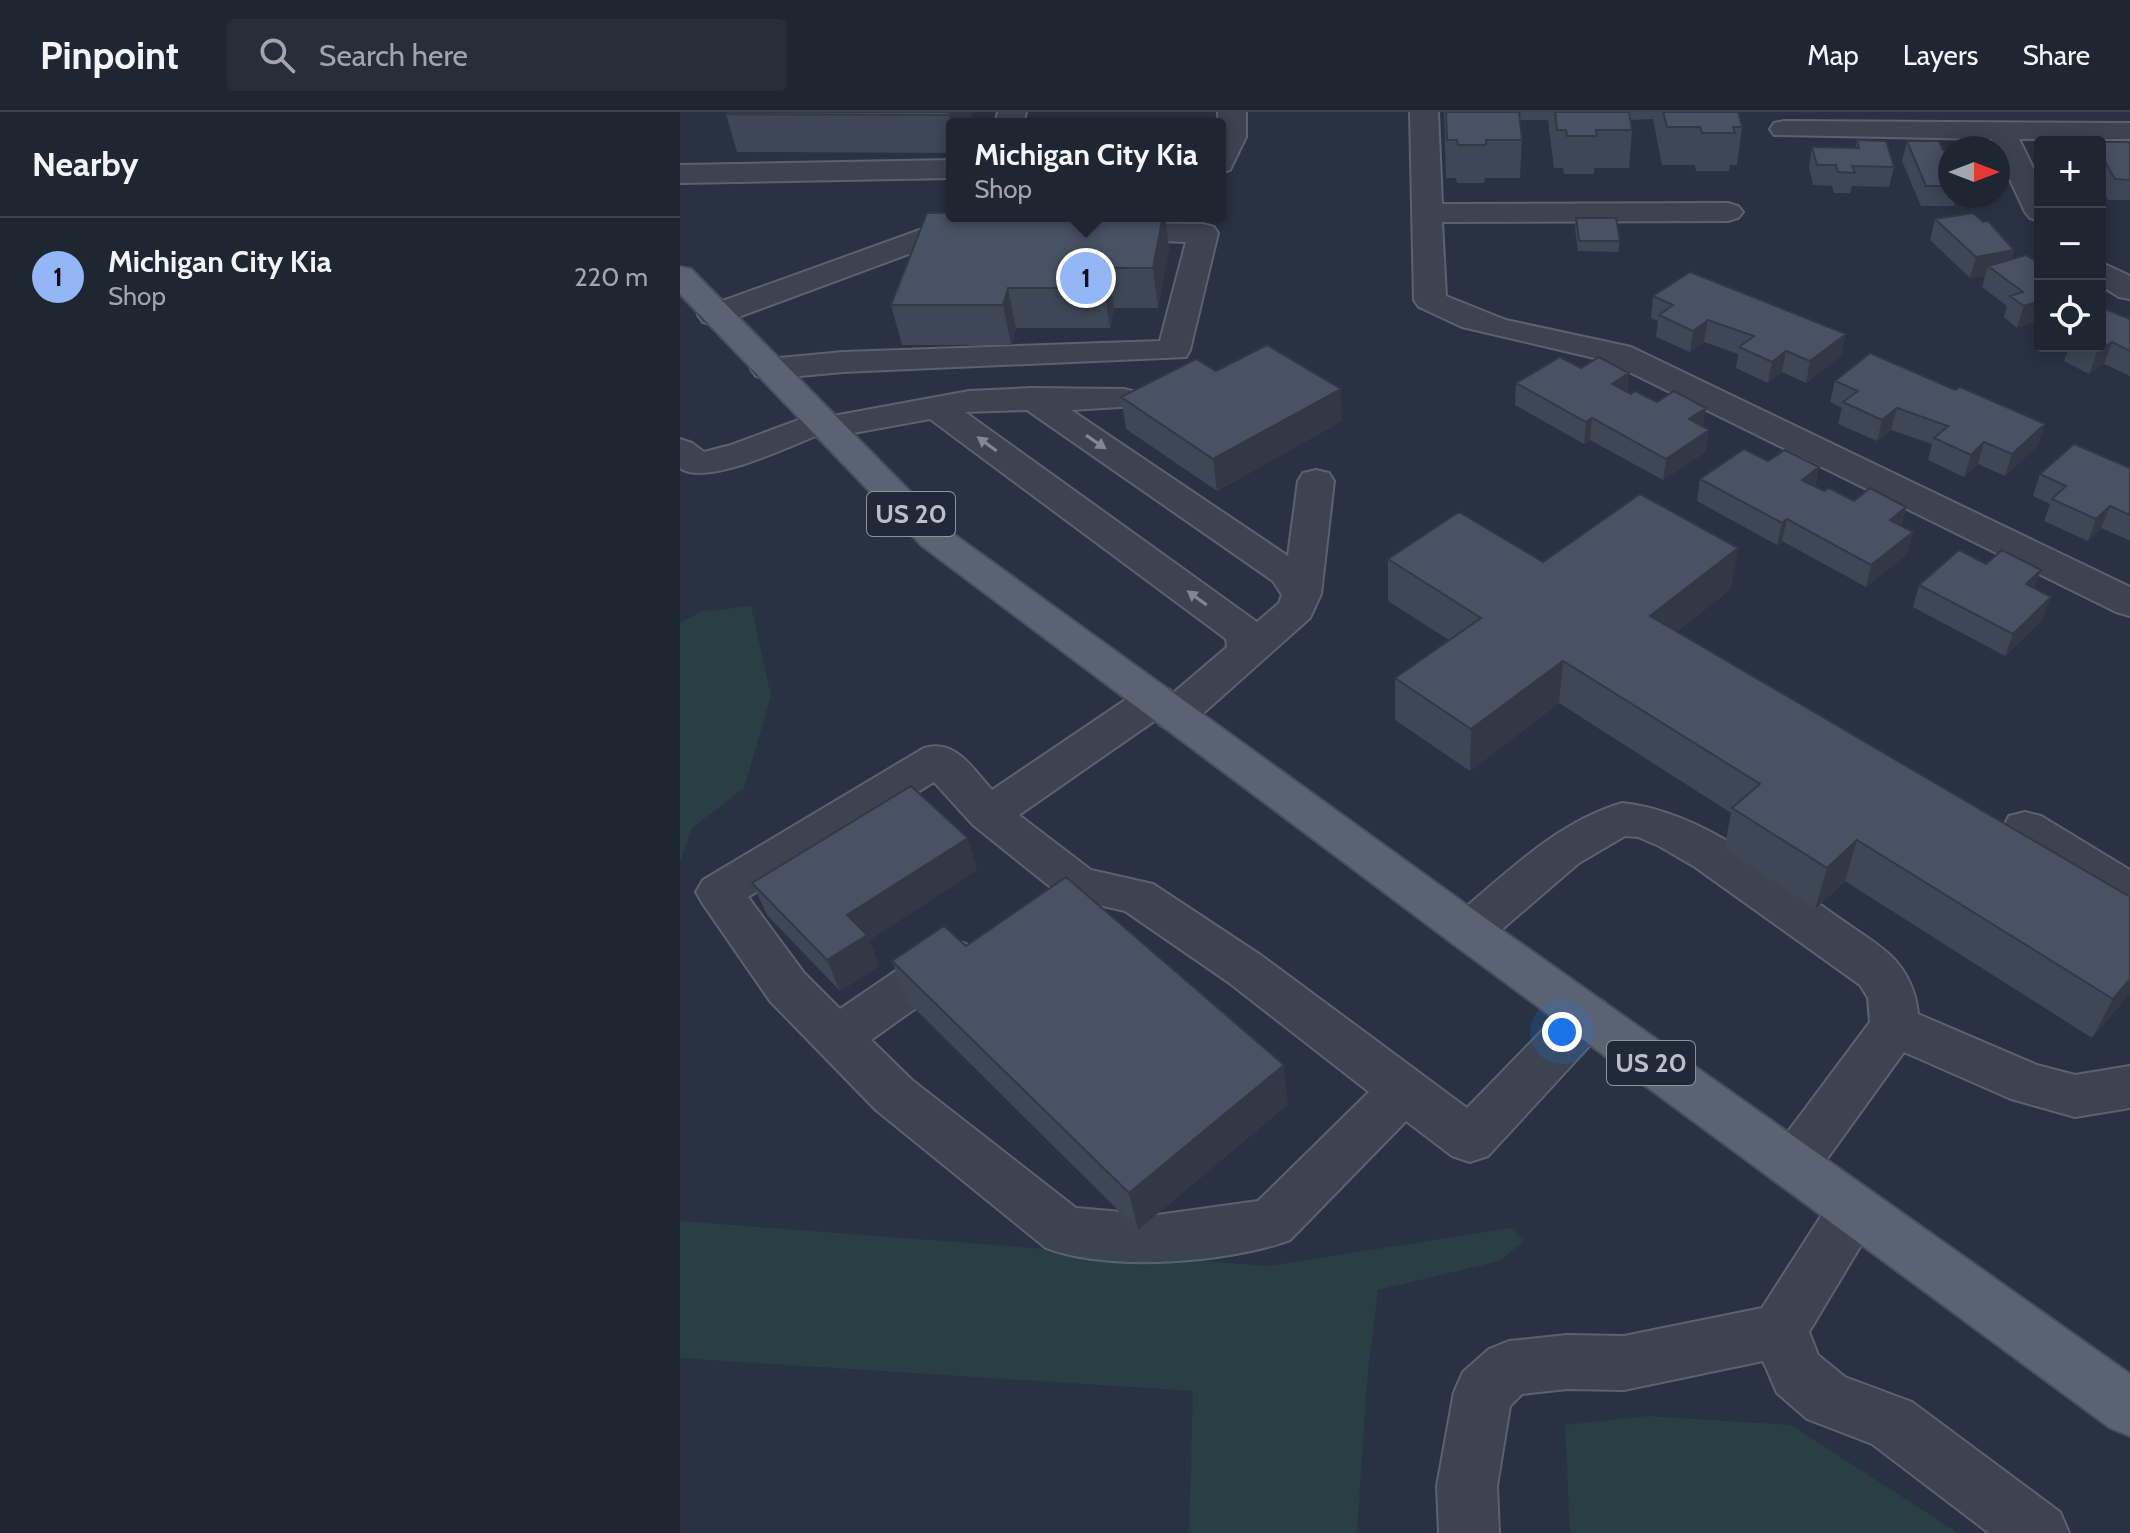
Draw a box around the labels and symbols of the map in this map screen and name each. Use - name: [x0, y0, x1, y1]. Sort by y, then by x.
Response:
- north arrow: [1938, 136, 2010, 208]
- pin: 1: [1060, 248, 1112, 308]
- one-way arrow: [1085, 434, 1106, 449]
- one-way arrow: [977, 437, 998, 453]
- road number: US 20: [867, 492, 955, 536]
- one-way arrow: [1186, 590, 1208, 606]
- your location: [1542, 1012, 1582, 1052]
- road number: US 20: [1607, 1041, 1695, 1085]

